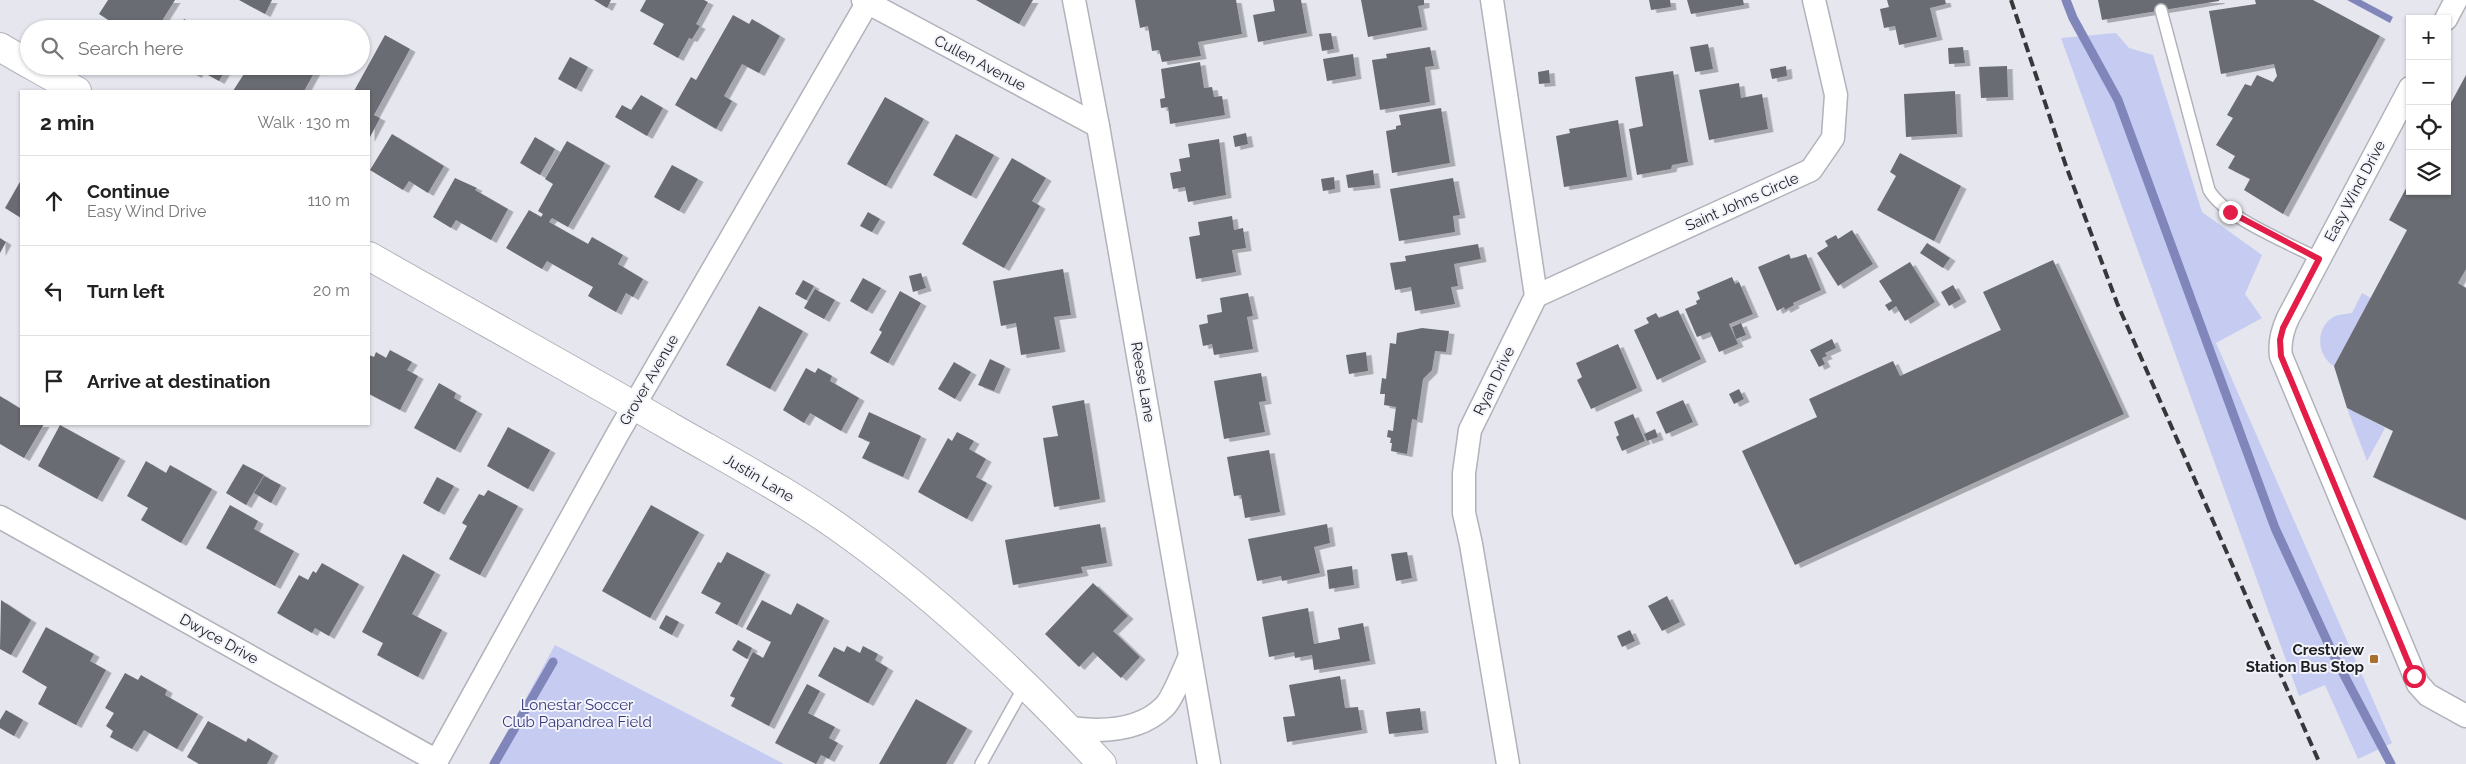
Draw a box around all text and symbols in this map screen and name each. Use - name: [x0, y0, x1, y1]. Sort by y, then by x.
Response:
- map controls: [2406, 15, 2451, 195]
- button: +: [2406, 15, 2451, 60]
- search box: [20, 20, 370, 75]
- street label: Cullen Avenue: [931, 31, 1029, 95]
- icon: search: [38, 34, 66, 62]
- text: Search here: [78, 37, 184, 59]
- button: −: [2406, 60, 2451, 105]
- button: locate: [2406, 105, 2451, 150]
- text: 2 min: [40, 110, 94, 135]
- text: Walk · 130 m: [257, 113, 350, 132]
- street label: Easy Wind Drive: [2321, 137, 2389, 245]
- button: layers: [2406, 150, 2451, 195]
- street label: Saint Johns Circle: [1683, 169, 1802, 235]
- text: Continue: [87, 180, 170, 202]
- icon: ahead: [40, 187, 68, 215]
- text: 110 m: [308, 191, 350, 210]
- route end: [2219, 201, 2242, 224]
- text: Easy Wind Drive: [87, 202, 207, 221]
- icon: left: [40, 277, 68, 305]
- text: Turn left: [87, 280, 164, 302]
- text: 20 m: [313, 281, 350, 300]
- street label: Grover Avenue: [616, 331, 682, 429]
- street label: Reese Lane: [1127, 340, 1159, 424]
- street label: Ryan Drive: [1470, 344, 1518, 418]
- icon: arrive: [40, 367, 68, 395]
- text: Arrive at destination: [87, 370, 271, 392]
- street label: Justin Lane: [721, 450, 797, 506]
- street label: Dwyce Drive: [176, 610, 262, 668]
- place label: Crestview Station Bus Stop: [2246, 641, 2364, 676]
- marker: Crestview Station Bus Stop: [2368, 653, 2380, 665]
- route start: [2403, 665, 2426, 688]
- park label: Lonestar Soccer Club Papandrea Field: [502, 696, 652, 731]

